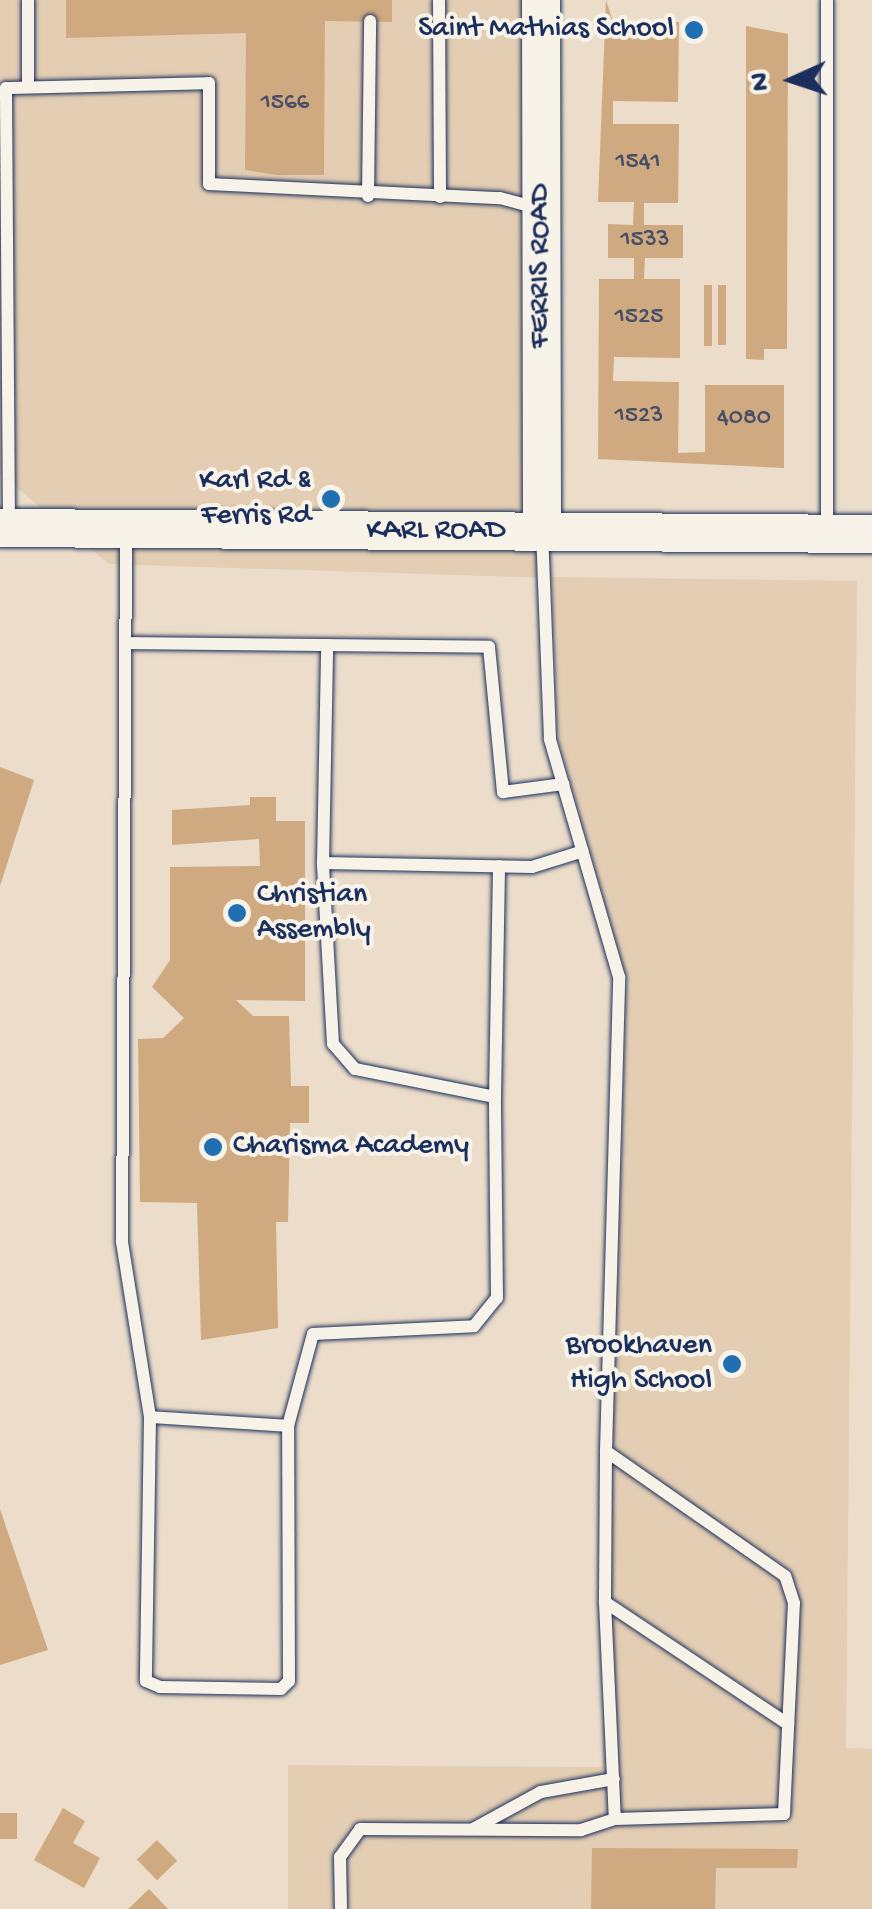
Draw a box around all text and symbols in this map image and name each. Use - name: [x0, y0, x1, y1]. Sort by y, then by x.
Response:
- place label: Saint Mathias School: [418, 12, 674, 48]
- marker: Saint Mathias School: [683, 19, 705, 41]
- north arrow: [742, 30, 842, 130]
- text: N: [745, 72, 778, 92]
- house number: 1566: [261, 89, 309, 119]
- house number: 1541: [615, 148, 661, 178]
- street label: FERRIS ROAD: [524, 184, 560, 348]
- house number: 1533: [620, 226, 670, 256]
- house number: 1525: [615, 303, 663, 333]
- house number: 1523: [615, 402, 663, 432]
- house number: 4080: [717, 404, 771, 434]
- place label: Karl Rd & Ferris Rd: [199, 464, 311, 534]
- marker: Karl Rd & Ferris Rd: [320, 488, 342, 510]
- street label: KARL ROAD: [366, 514, 506, 550]
- place label: Christian Assembly: [257, 878, 371, 948]
- marker: Christian Assembly: [226, 902, 248, 924]
- place label: Charisma Academy: [233, 1129, 469, 1165]
- marker: Charisma Academy: [202, 1136, 224, 1158]
- place label: Brookhaven High School: [566, 1329, 712, 1400]
- marker: Brookhaven High School: [721, 1353, 743, 1375]

